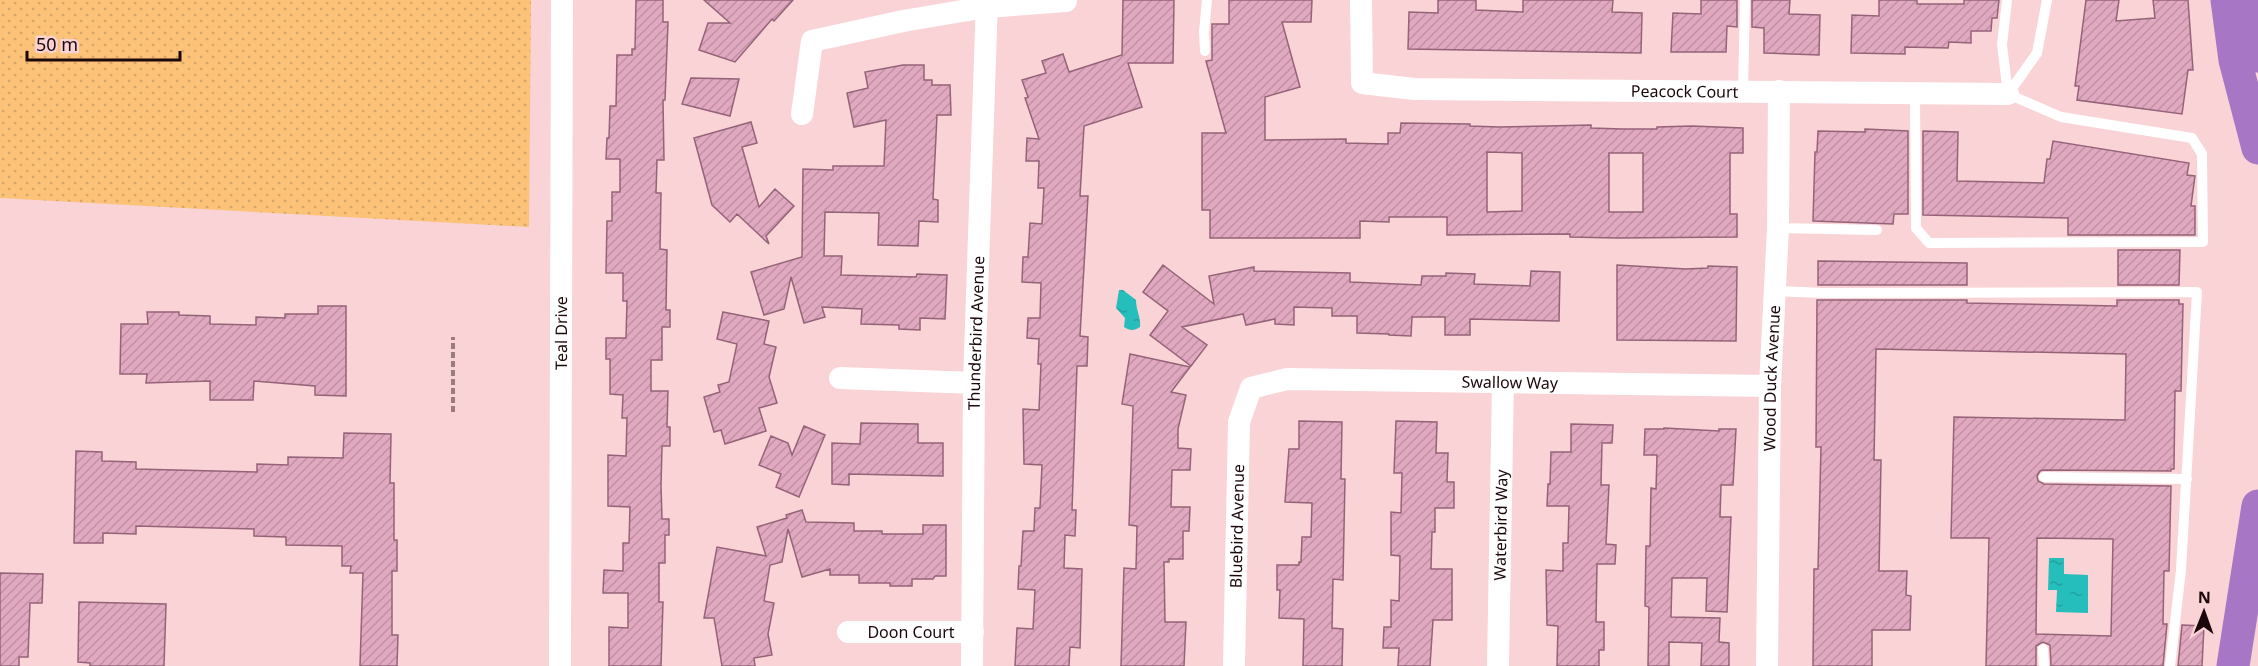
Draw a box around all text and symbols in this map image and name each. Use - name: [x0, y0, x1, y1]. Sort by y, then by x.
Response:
- scale bar: [27, 24, 180, 62]
- text: 50 m: [36, 32, 78, 56]
- street label: Peacock Court: [1631, 80, 1739, 103]
- street label: Thunderbird Avenue: [963, 255, 989, 410]
- street label: Teal Drive: [550, 296, 572, 370]
- street label: Wood Duck Avenue: [1758, 304, 1785, 451]
- street label: Swallow Way: [1461, 371, 1559, 394]
- street label: Bluebird Avenue: [1225, 464, 1249, 588]
- street label: Waterbird Way: [1489, 469, 1512, 581]
- north arrow: [2174, 582, 2234, 642]
- text: N: [2198, 586, 2211, 608]
- street label: Doon Court: [867, 621, 955, 643]

